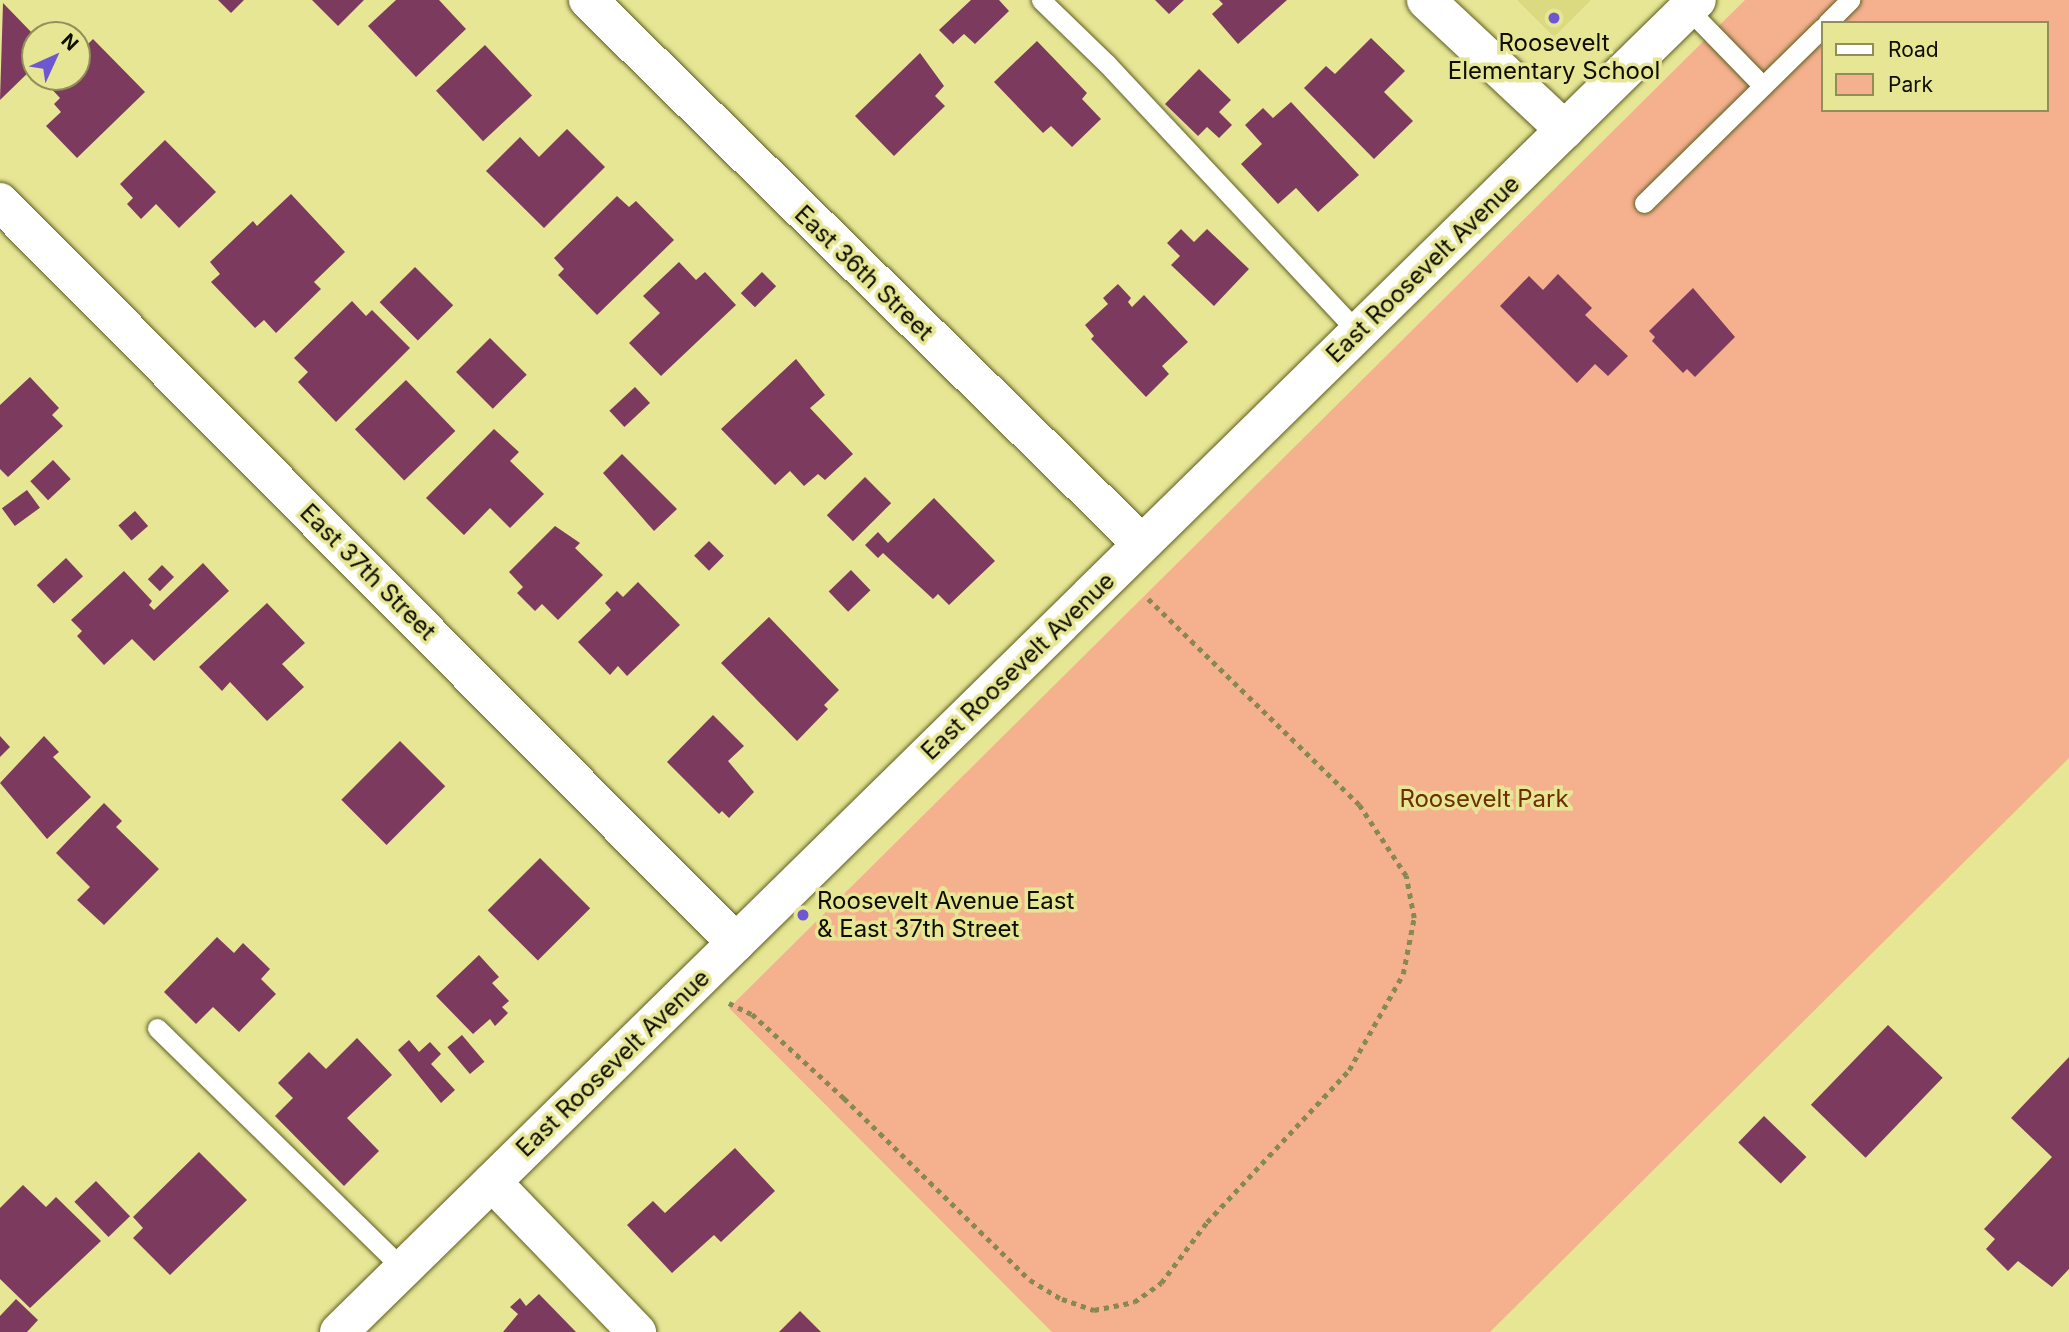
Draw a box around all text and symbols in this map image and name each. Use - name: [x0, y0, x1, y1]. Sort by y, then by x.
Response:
- marker: Roosevelt Elementary School: [1546, 10, 1562, 26]
- north arrow: [21, 21, 91, 91]
- legend: [1820, 21, 2048, 112]
- text: N: [57, 29, 83, 55]
- place label: Roosevelt Elementary School: [1448, 29, 1660, 85]
- text: Road: [1888, 37, 1939, 62]
- text: Park: [1888, 72, 1933, 97]
- street label: East Roosevelt Avenue: [1320, 169, 1526, 369]
- street label: East 36th Street: [789, 200, 939, 346]
- street label: East 37th Street: [294, 498, 442, 646]
- street label: East Roosevelt Avenue: [915, 566, 1121, 766]
- park label: Roosevelt Park: [1399, 785, 1569, 813]
- place label: Roosevelt Avenue East & East 37th Street: [817, 887, 1074, 943]
- marker: Roosevelt Avenue East & East 37th Street: [795, 907, 811, 923]
- street label: East Roosevelt Avenue: [510, 963, 716, 1163]

